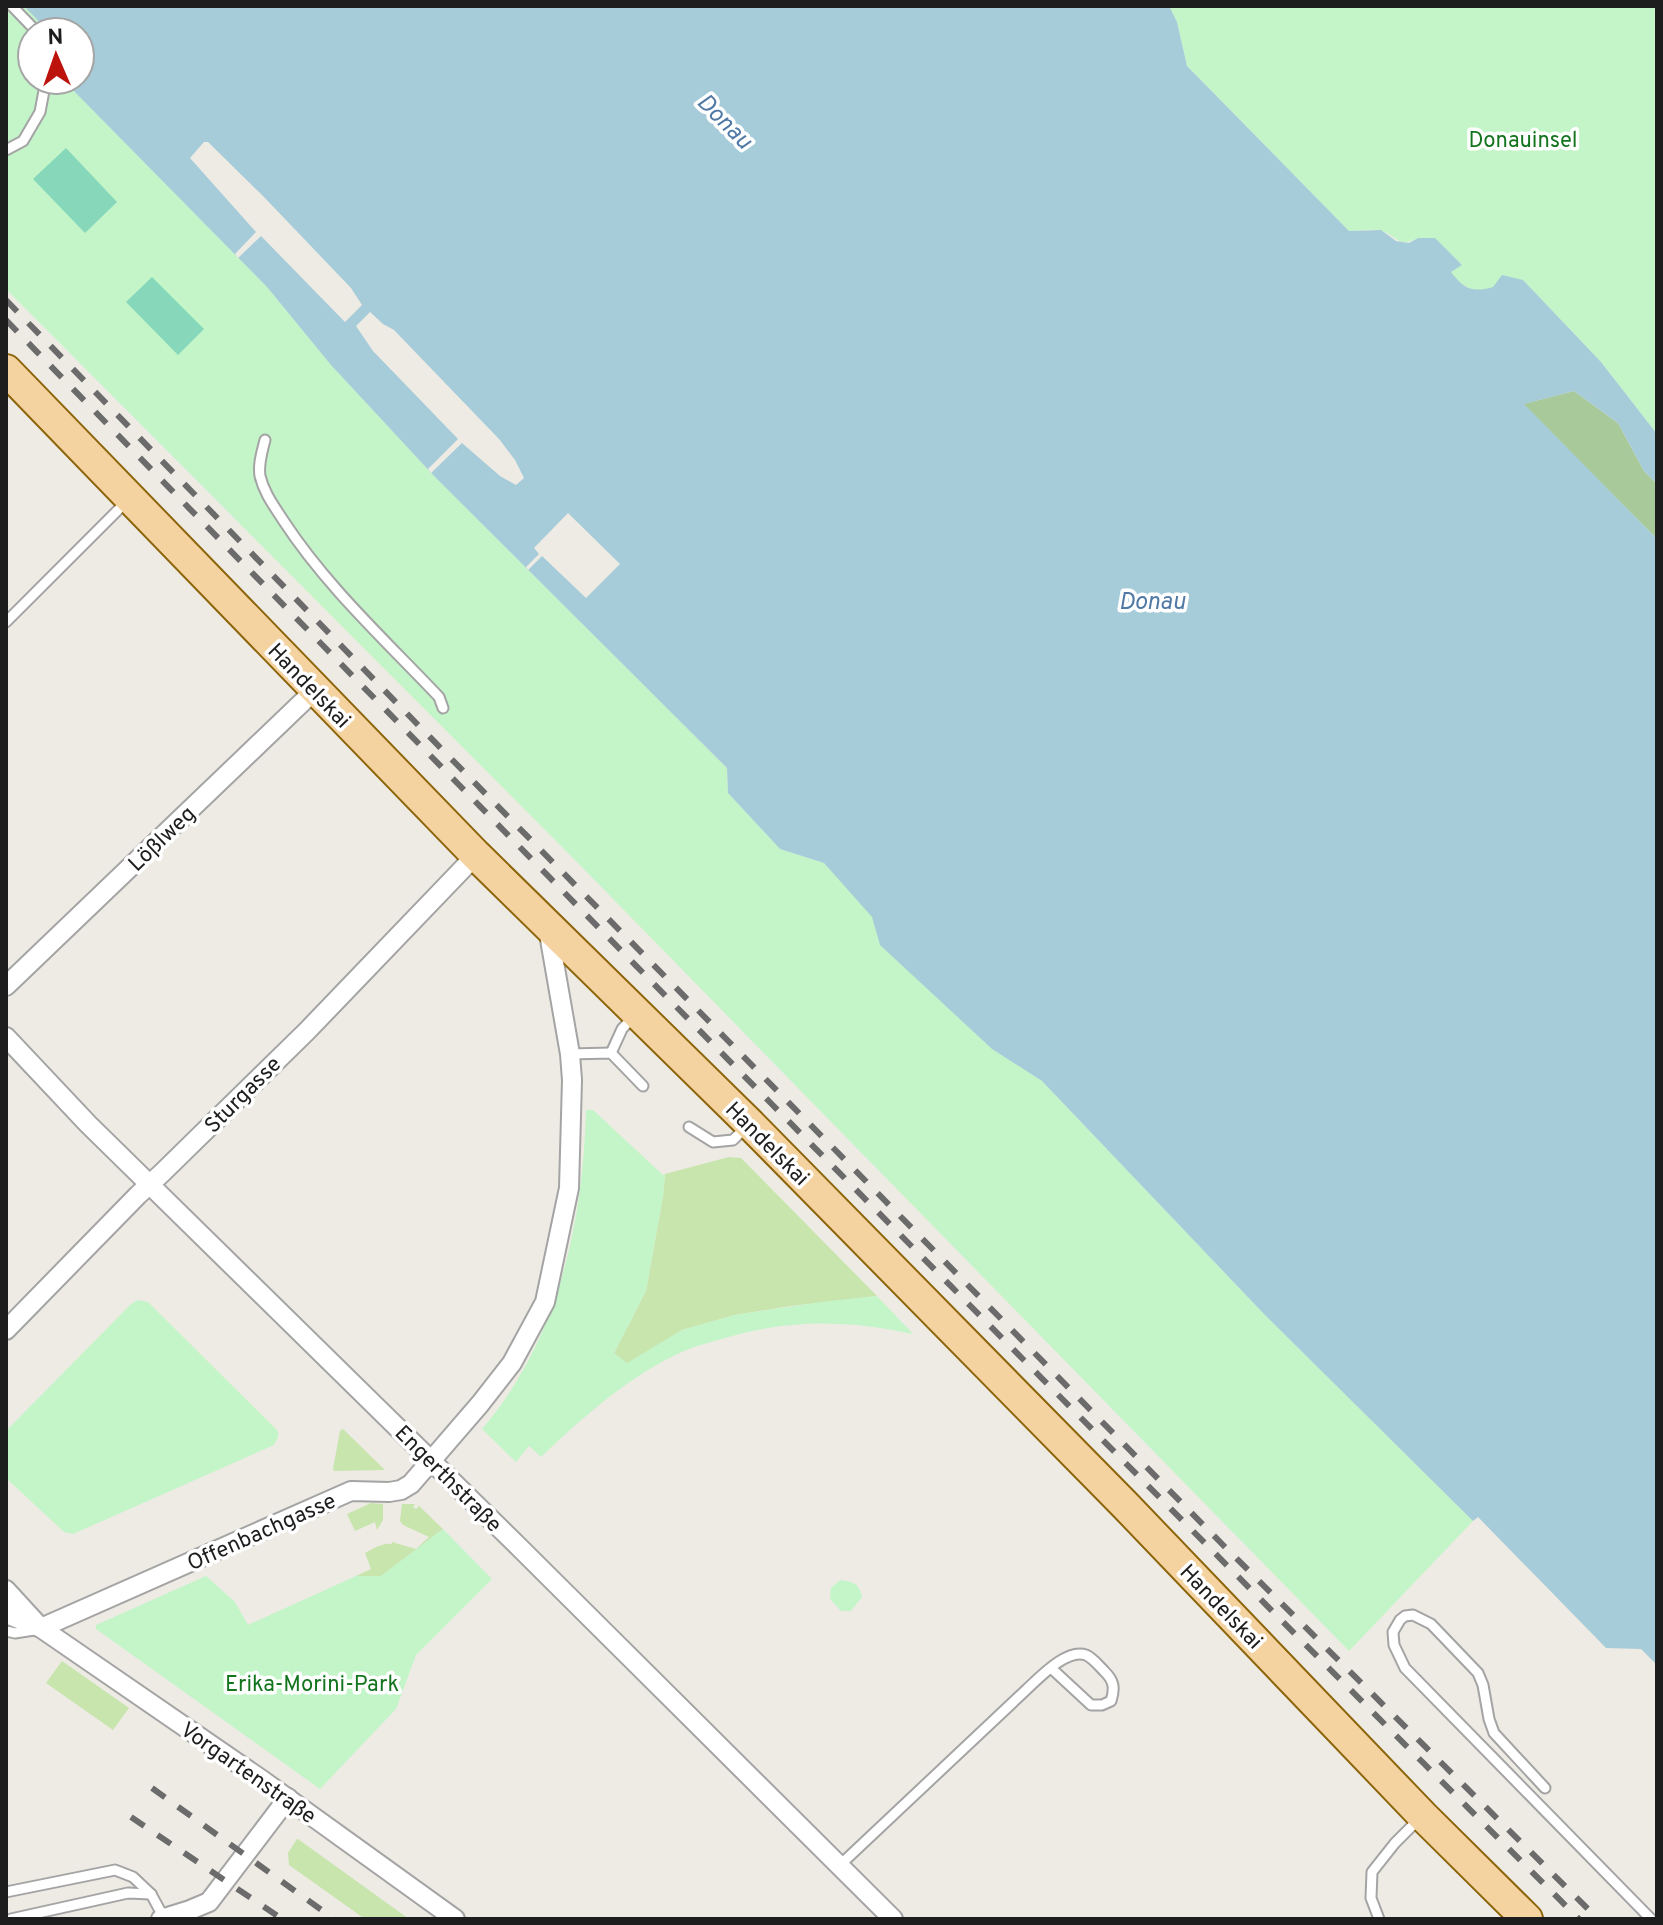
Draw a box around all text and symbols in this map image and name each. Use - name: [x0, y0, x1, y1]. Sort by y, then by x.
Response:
- north arrow: [16, 16, 96, 96]
- text: N: [47, 25, 64, 52]
- water label: Donau: [689, 88, 758, 157]
- park label: Donauinsel: [1468, 128, 1578, 155]
- water label: Donau: [1119, 588, 1186, 618]
- street label: Handelskai: [261, 639, 355, 735]
- street label: Lößlweg: [124, 801, 202, 878]
- street label: Sturgasse: [200, 1052, 288, 1140]
- street label: Handelskai: [719, 1097, 814, 1192]
- street label: Engerthstraße: [388, 1421, 506, 1539]
- street label: Offenbachgasse: [183, 1488, 341, 1578]
- street label: Handelskai: [1173, 1560, 1267, 1656]
- park label: Erika-Morini-Park: [225, 1672, 399, 1699]
- street label: Vorgartenstraße: [175, 1717, 321, 1831]

